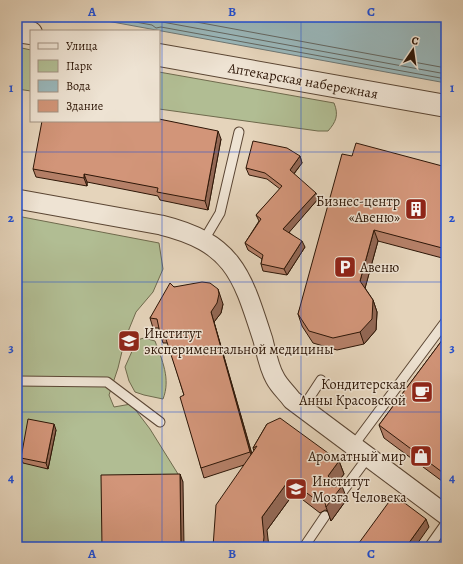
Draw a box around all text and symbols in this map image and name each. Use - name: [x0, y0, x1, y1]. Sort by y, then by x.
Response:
- text: A: [87, 3, 97, 20]
- text: B: [228, 3, 236, 20]
- text: C: [367, 3, 375, 20]
- legend: [30, 30, 160, 122]
- north arrow: [393, 30, 433, 70]
- text: С: [410, 33, 420, 49]
- text: Улица: [66, 38, 98, 54]
- text: Парк: [66, 58, 92, 74]
- street label: Аптекарская набережная: [226, 58, 380, 104]
- text: Вода: [66, 78, 91, 94]
- text: 1: [9, 79, 14, 96]
- text: 1: [450, 79, 455, 96]
- text: Здание: [66, 98, 103, 114]
- place label: Бизнес-центр «Авеню»: [316, 192, 400, 227]
- building icon: Бизнес-центр «Авеню»: [403, 196, 429, 222]
- text: 2: [8, 209, 15, 226]
- text: 2: [449, 209, 456, 226]
- parking icon: Авеню: [332, 254, 358, 280]
- place label: Авеню: [359, 258, 399, 277]
- place label: Институт экспериментальной медицины: [144, 324, 334, 359]
- school or university icon: Институт экспериментальной медицины: [116, 328, 142, 354]
- text: 3: [8, 339, 14, 356]
- text: 3: [449, 339, 455, 356]
- place label: Кондитерская Анны Красовской: [298, 375, 406, 410]
- cafe icon: Кондитерская Анны Красовской: [409, 379, 435, 405]
- shop icon: Ароматный мир: [408, 443, 434, 469]
- place label: Ароматный мир: [307, 447, 406, 466]
- text: 4: [8, 469, 14, 486]
- text: 4: [449, 469, 455, 486]
- place label: Институт Мозга Человека: [312, 472, 407, 507]
- school or university icon: Институт Мозга Человека: [283, 476, 309, 502]
- text: A: [87, 545, 97, 562]
- text: B: [228, 545, 236, 562]
- text: C: [367, 545, 375, 562]

